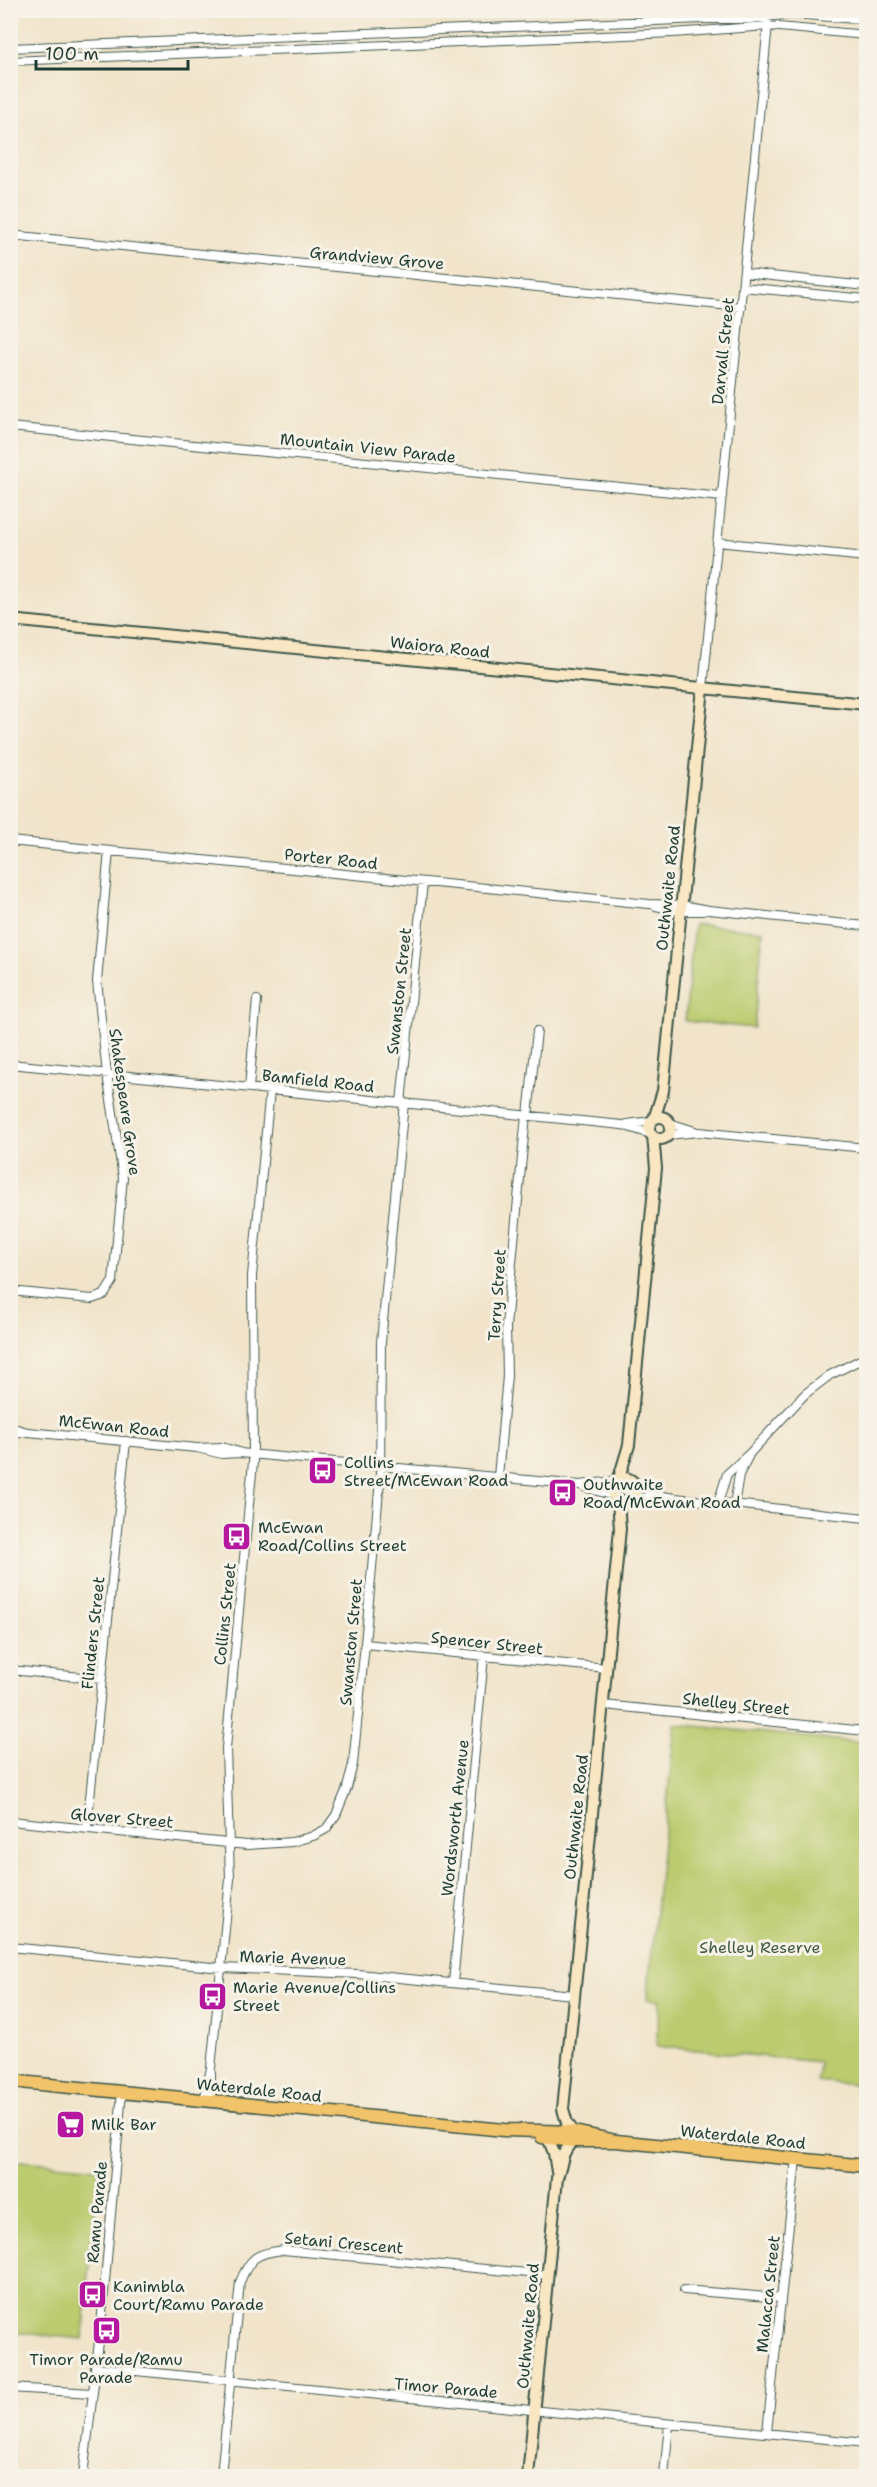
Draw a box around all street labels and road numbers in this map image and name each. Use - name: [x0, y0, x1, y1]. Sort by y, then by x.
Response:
- street label: Grandview Grove: [309, 242, 445, 274]
- street label: Darvall Street: [707, 296, 739, 406]
- street label: Mountain View Parade: [279, 428, 457, 468]
- street label: Waiora Road: [389, 631, 491, 663]
- street label: Outhwaite Road: [651, 824, 685, 952]
- street label: Porter Road: [283, 844, 379, 874]
- street label: Swanston Street: [382, 926, 416, 1056]
- street label: Shakespeare Grove: [104, 1027, 146, 1177]
- street label: Bamfield Road: [261, 1065, 375, 1097]
- street label: Terry Street: [483, 1248, 511, 1342]
- street label: McEwan Road: [58, 1410, 170, 1442]
- street label: Collins Street: [209, 1562, 241, 1666]
- street label: Flinders Street: [77, 1575, 109, 1691]
- street label: Swanston Street: [335, 1578, 367, 1706]
- street label: Spencer Street: [430, 1627, 544, 1659]
- street label: Shelley Street: [681, 1688, 791, 1720]
- street label: Wordsworth Avenue: [436, 1738, 474, 1898]
- street label: Outhwaite Road: [559, 1753, 593, 1881]
- street label: Glover Street: [70, 1803, 174, 1833]
- street label: Marie Avenue: [239, 1946, 347, 1970]
- street label: Waterdale Road: [195, 2073, 323, 2107]
- street label: Waterdale Road: [679, 2120, 807, 2154]
- street label: Ramu Parade: [82, 2160, 112, 2264]
- street label: Setani Crescent: [284, 2227, 404, 2259]
- street label: Malacca Street: [751, 2234, 785, 2354]
- street label: Outhwaite Road: [512, 2262, 544, 2390]
- street label: Timor Parade: [393, 2373, 499, 2403]

